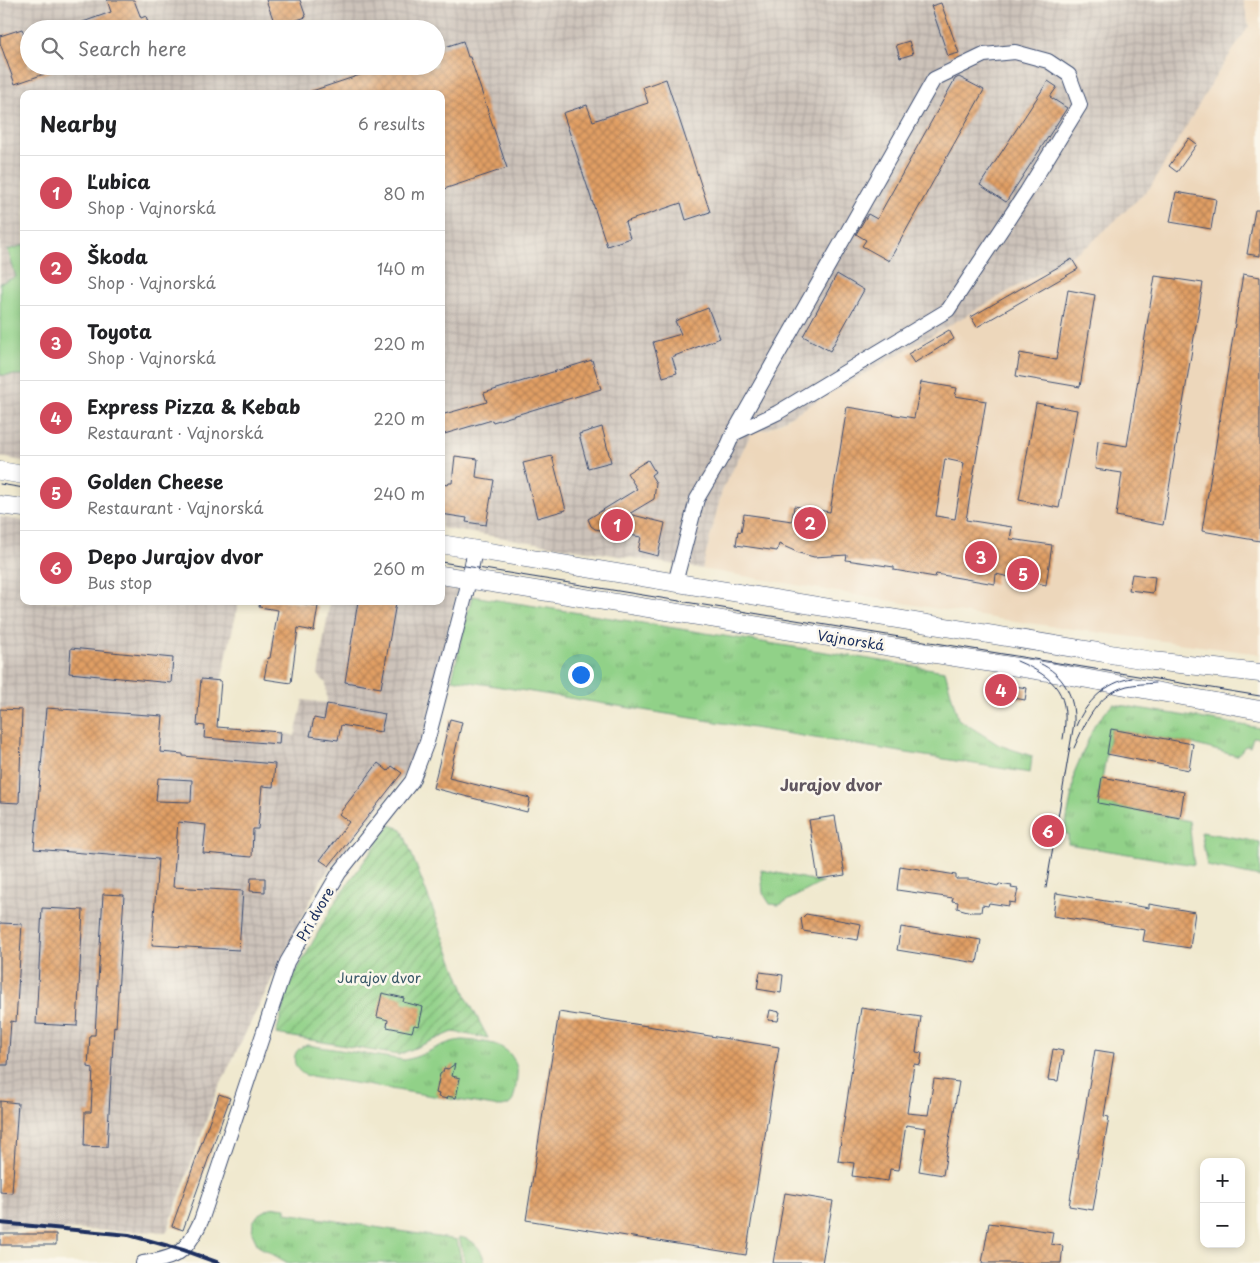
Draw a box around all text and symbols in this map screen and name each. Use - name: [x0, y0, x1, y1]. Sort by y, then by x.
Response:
- search box: [20, 20, 445, 75]
- icon: search: [38, 34, 66, 62]
- text: Search here: [78, 34, 187, 62]
- text: Nearby: [40, 107, 117, 139]
- text: 6 results: [358, 111, 425, 135]
- text: Ľubica: [87, 167, 151, 195]
- text: 1: [52, 181, 60, 205]
- text: 80 m: [383, 181, 425, 205]
- text: Shop · Vajnorská: [87, 195, 216, 219]
- text: Škoda: [87, 242, 148, 270]
- text: 2: [50, 256, 62, 280]
- text: 140 m: [377, 256, 425, 280]
- text: Shop · Vajnorská: [87, 270, 216, 294]
- text: Toyota: [87, 317, 152, 345]
- text: 3: [51, 331, 61, 355]
- text: 220 m: [374, 331, 425, 355]
- text: Shop · Vajnorská: [87, 345, 216, 369]
- text: Express Pizza & Kebab: [87, 392, 300, 420]
- text: 4: [51, 406, 61, 430]
- text: 220 m: [374, 406, 425, 430]
- text: Restaurant · Vajnorská: [87, 420, 263, 444]
- text: Golden Cheese: [87, 467, 223, 495]
- text: 5: [51, 481, 61, 505]
- text: 240 m: [373, 481, 425, 505]
- text: Restaurant · Vajnorská: [87, 495, 263, 519]
- pin: 2: [794, 504, 826, 542]
- pin: 1: [601, 506, 633, 544]
- pin: 3: [965, 538, 997, 576]
- text: Depo Jurajov dvor: [87, 542, 263, 570]
- pin: 5: [1007, 555, 1039, 593]
- text: 6: [50, 556, 62, 580]
- text: 260 m: [373, 556, 425, 580]
- text: Bus stop: [87, 570, 152, 594]
- street label: Vajnorská: [816, 624, 886, 656]
- your location: [568, 662, 594, 688]
- pin: 4: [985, 671, 1017, 709]
- district label: Jurajov dvor: [780, 772, 882, 796]
- pin: 6: [1032, 812, 1064, 850]
- street label: Pri dvore: [291, 883, 339, 945]
- park label: Jurajov dvor: [337, 967, 421, 988]
- map controls: [1200, 1158, 1245, 1248]
- button: +: [1200, 1158, 1245, 1203]
- button: −: [1200, 1203, 1245, 1248]

